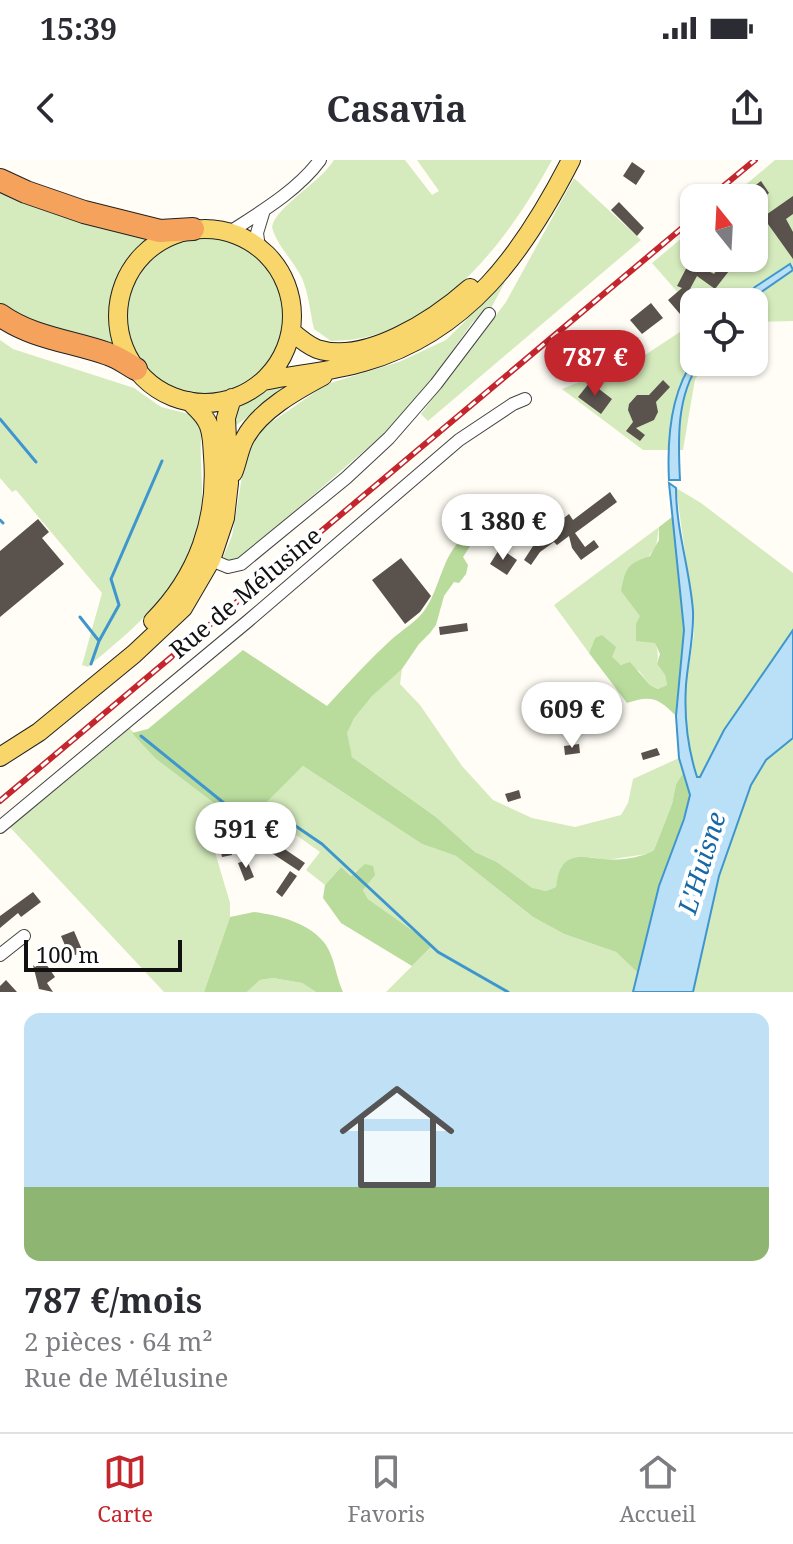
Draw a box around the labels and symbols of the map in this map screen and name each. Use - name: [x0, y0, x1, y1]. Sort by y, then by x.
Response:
- north arrow: [680, 184, 768, 272]
- pin: 787 €: [539, 330, 651, 398]
- pin: 1 380 €: [429, 494, 577, 562]
- street label: Rue de Mélusine: [162, 519, 328, 665]
- pin: 609 €: [516, 682, 628, 750]
- pin: 591 €: [190, 802, 302, 870]
- water label: L'Huisne: [668, 807, 734, 919]
- scale bar: [24, 936, 182, 972]

